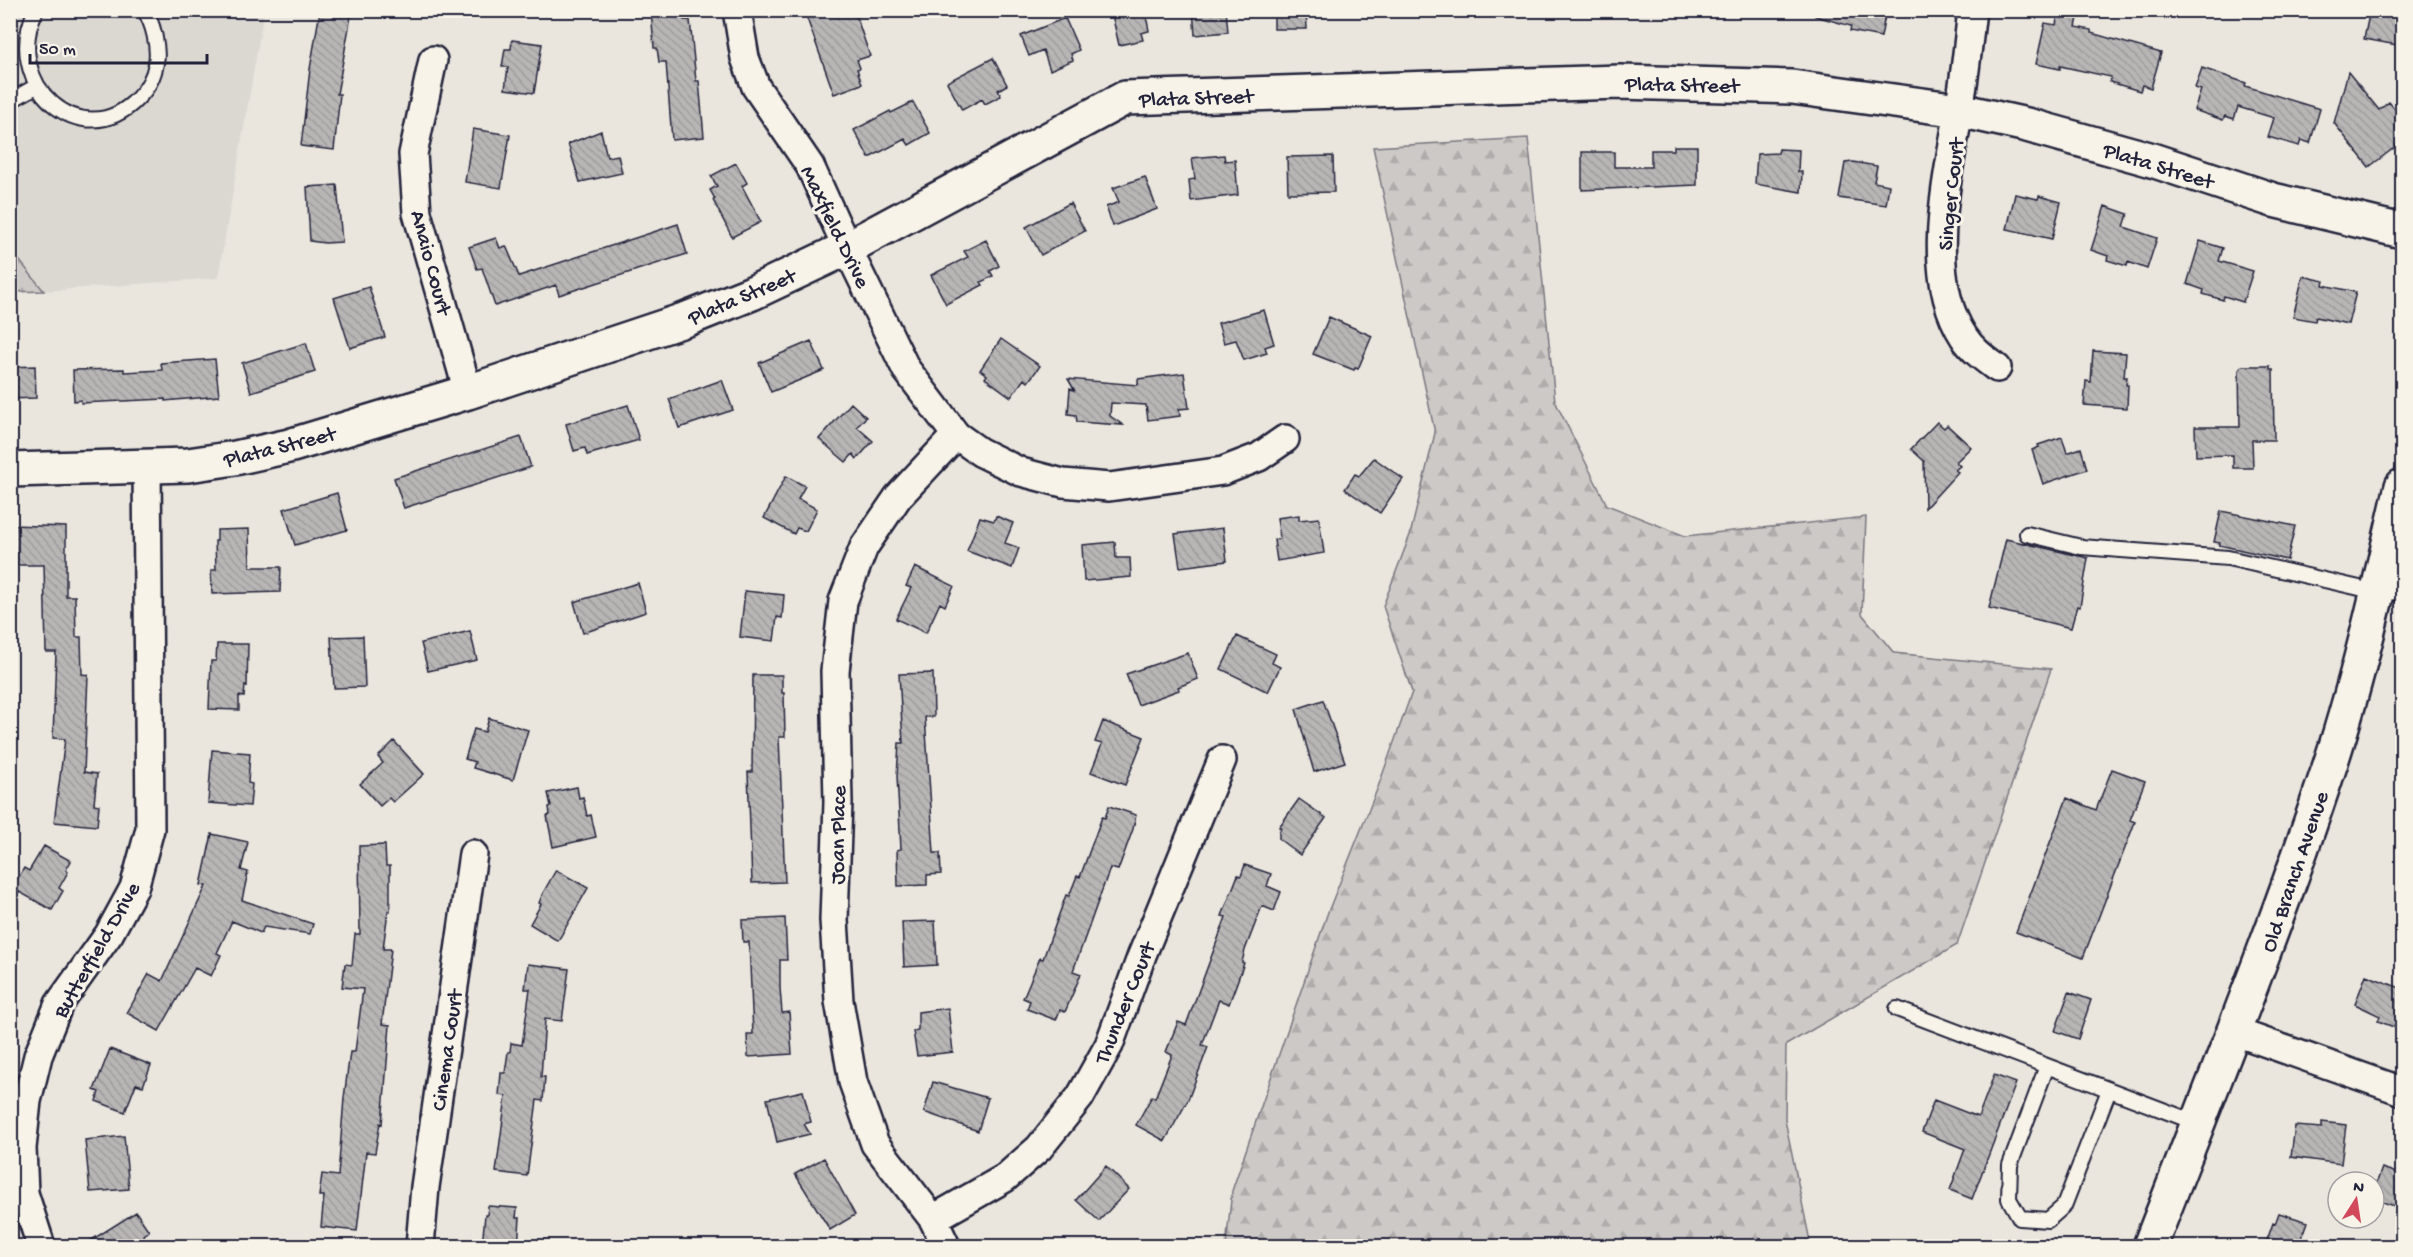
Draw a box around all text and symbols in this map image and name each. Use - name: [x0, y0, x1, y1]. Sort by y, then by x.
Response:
- scale bar: [30, 27, 207, 65]
- text: 50 m: [39, 40, 76, 61]
- street label: Plata Street: [1624, 73, 1741, 101]
- street label: Plata Street: [1138, 85, 1256, 115]
- street label: Singer Court: [1934, 135, 1972, 252]
- street label: Plata Street: [2098, 138, 2218, 198]
- street label: Maxfield Drive: [793, 162, 874, 294]
- street label: Anaio Court: [403, 208, 456, 320]
- street label: Plata Street: [684, 264, 802, 333]
- street label: Plata Street: [220, 422, 341, 476]
- street label: Joan Place: [826, 785, 854, 885]
- street label: Old Branch Avenue: [2257, 788, 2337, 956]
- street label: Butterfield Drive: [49, 878, 148, 1024]
- street label: Thunder Court: [1090, 937, 1164, 1070]
- street label: Cinema Court: [428, 986, 471, 1113]
- north arrow: [2326, 1170, 2386, 1230]
- text: N: [2351, 1178, 2366, 1199]

